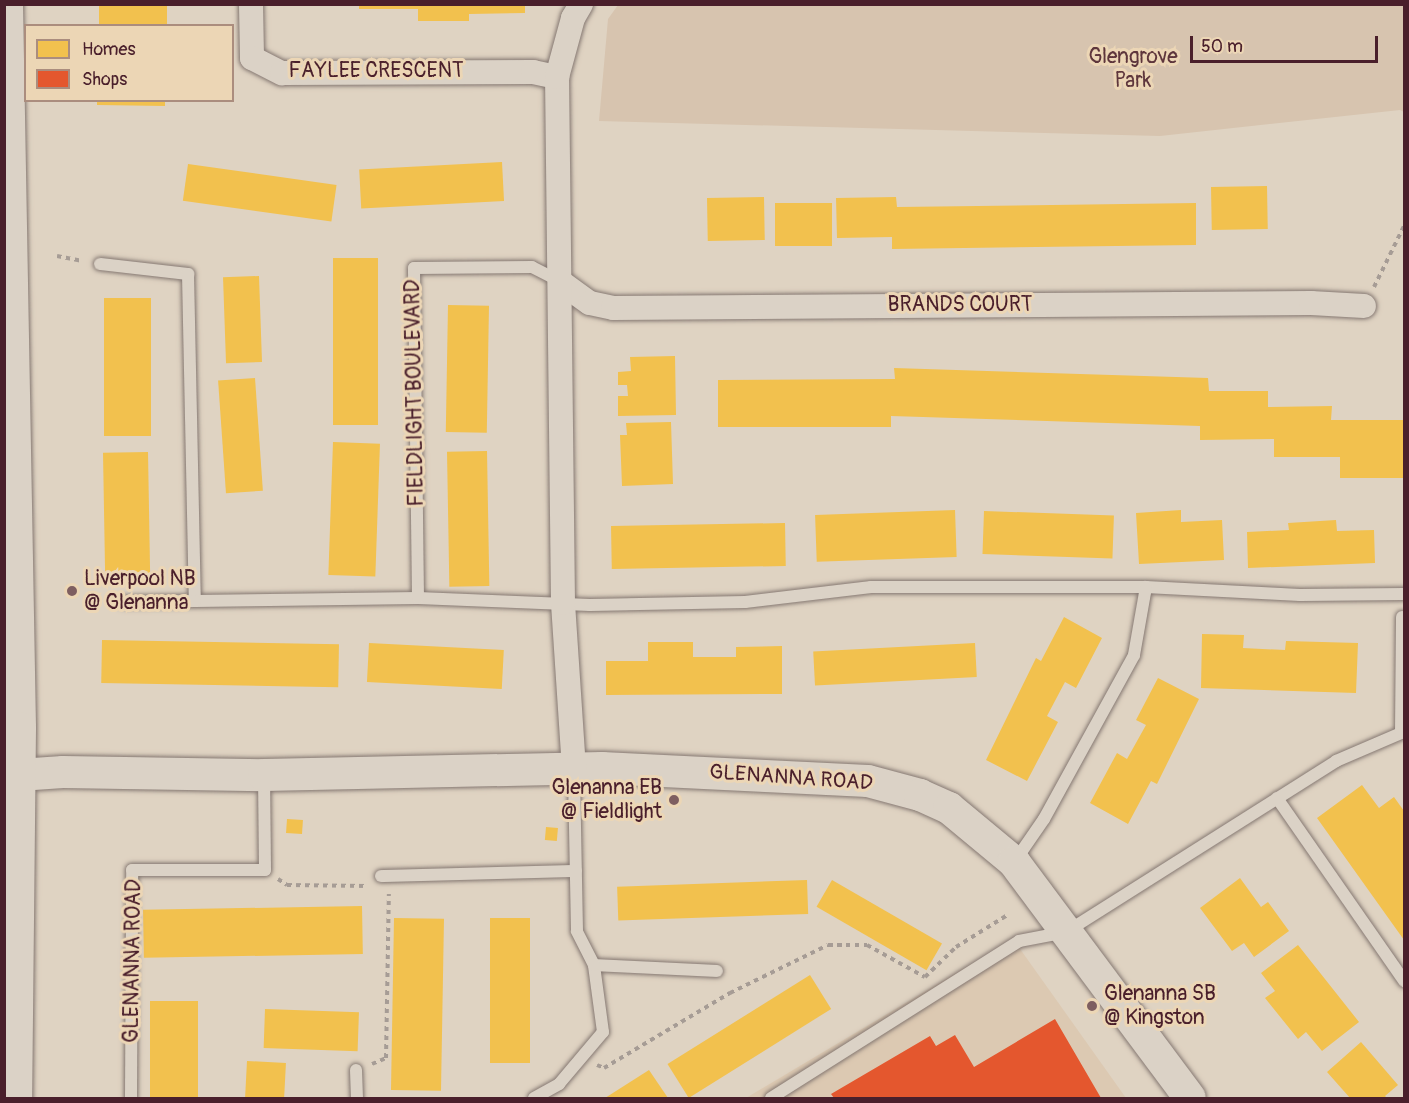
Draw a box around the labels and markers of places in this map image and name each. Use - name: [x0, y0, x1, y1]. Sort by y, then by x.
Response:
- place label: Liverpool NB @ Glenanna: [84, 566, 196, 616]
- marker: Liverpool NB @ Glenanna: [65, 584, 79, 598]
- place label: Glenanna EB @ Fieldlight: [551, 775, 662, 825]
- marker: Glenanna EB @ Fieldlight: [667, 793, 681, 807]
- place label: Glenanna SB @ Kingston: [1104, 981, 1216, 1031]
- marker: Glenanna SB @ Kingston: [1085, 999, 1099, 1013]

